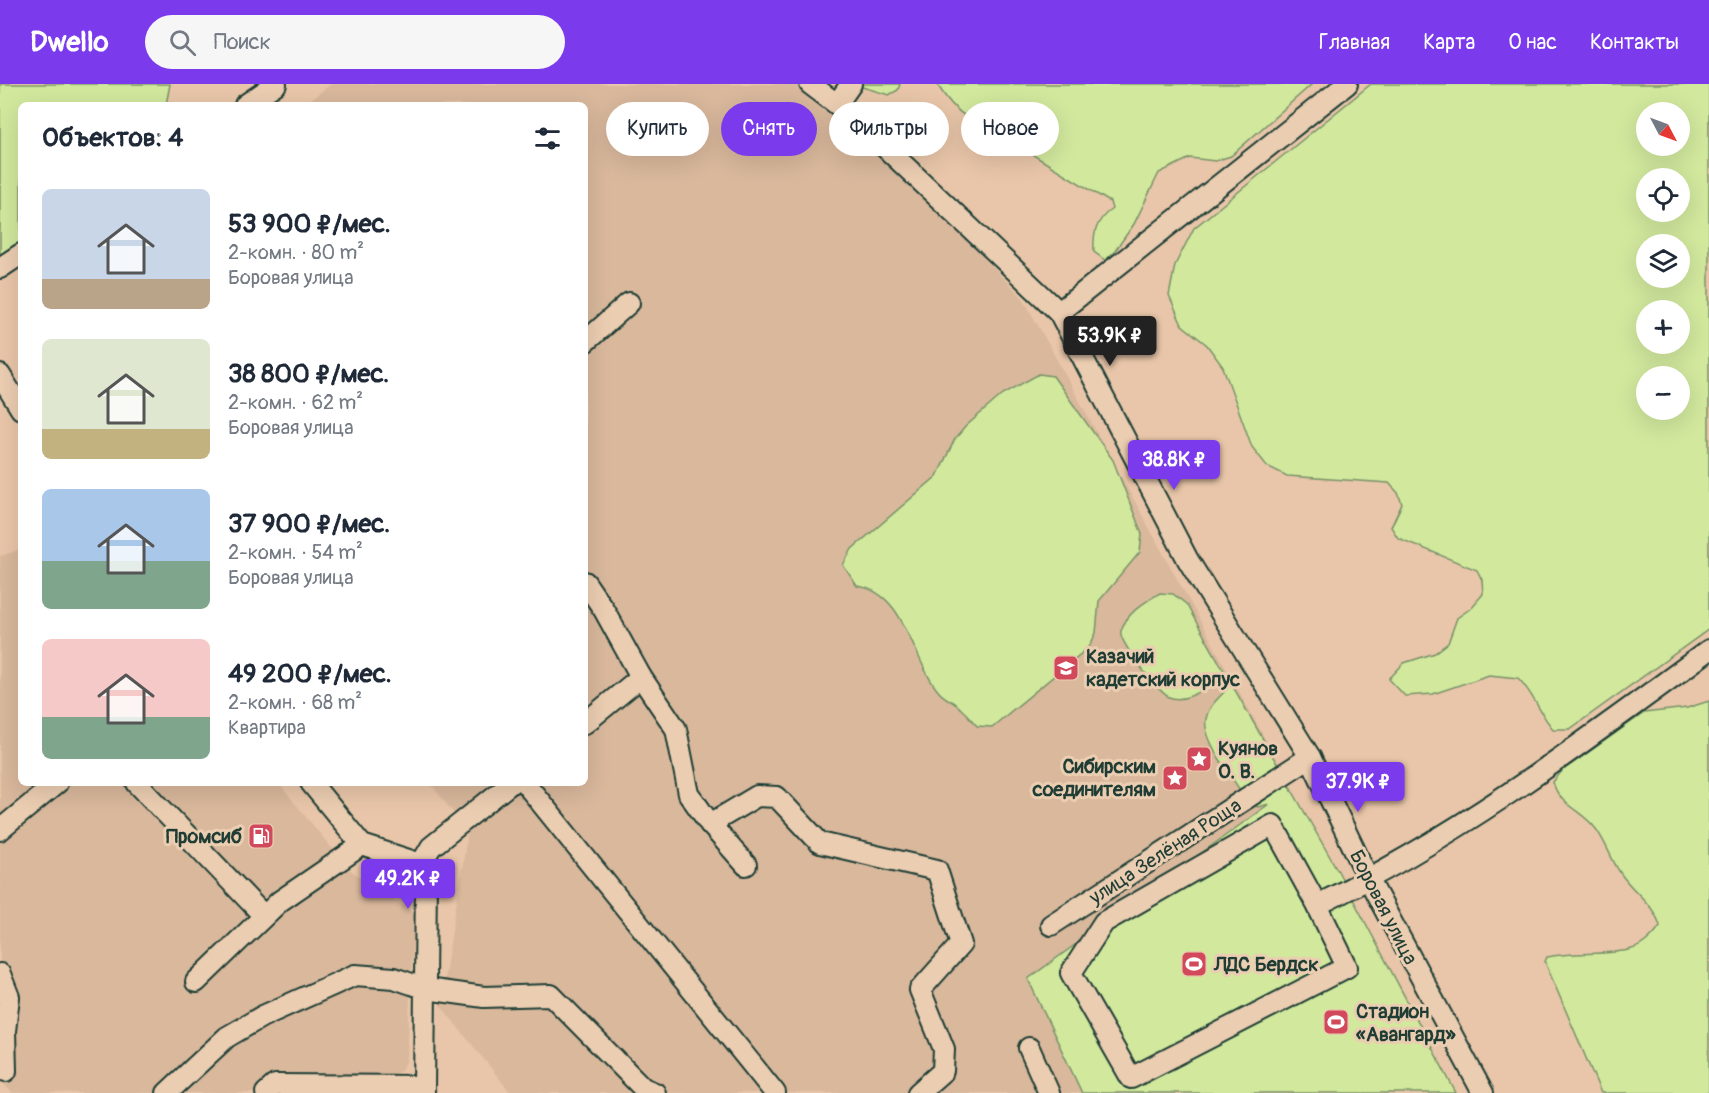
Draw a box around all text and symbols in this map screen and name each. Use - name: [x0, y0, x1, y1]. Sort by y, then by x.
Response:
- search box: [145, 15, 565, 69]
- text: Dwello: [30, 25, 109, 60]
- icon: search: [166, 26, 199, 59]
- text: Поиск: [214, 28, 271, 56]
- text: Главная: [1319, 29, 1390, 56]
- text: Карта: [1423, 29, 1475, 56]
- text: О нас: [1508, 29, 1557, 56]
- text: Контакты: [1590, 29, 1679, 56]
- chip: Купить: [606, 102, 709, 156]
- chip: Снять: [721, 102, 817, 156]
- chip: Фильтры: [829, 102, 949, 156]
- chip: Новое: [961, 102, 1059, 156]
- north arrow: [1636, 102, 1690, 156]
- map controls: [1636, 102, 1690, 420]
- text: Объектов: 4: [42, 122, 183, 154]
- icon: filters: [531, 122, 564, 155]
- button: locate: [1636, 168, 1690, 222]
- text: 53 900 ₽/мес.: [228, 208, 391, 240]
- icon: home: [90, 213, 162, 285]
- button: layers: [1636, 234, 1690, 288]
- text: 2-комн. · 80 m²: [228, 240, 364, 265]
- text: Боровая улица: [228, 265, 354, 290]
- button: +: [1636, 300, 1690, 354]
- pin: 53.9K ₽: [1055, 316, 1165, 367]
- text: 53.9K ₽: [1077, 323, 1143, 348]
- text: 38 800 ₽/мес.: [228, 358, 389, 390]
- icon: home: [90, 363, 162, 435]
- button: −: [1636, 366, 1690, 420]
- text: 2-комн. · 62 m²: [228, 390, 363, 415]
- text: Боровая улица: [228, 415, 354, 440]
- pin: 38.8K ₽: [1119, 440, 1229, 491]
- text: 38.8K ₽: [1142, 447, 1206, 472]
- text: 37 900 ₽/мес.: [228, 508, 390, 540]
- icon: home: [90, 513, 162, 585]
- text: 2-комн. · 54 m²: [228, 540, 363, 565]
- text: Боровая улица: [228, 565, 354, 590]
- place label: Казачий кадетский корпус: [1086, 644, 1240, 692]
- school or university icon: Казачий кадетский корпус: [1051, 653, 1081, 683]
- text: 49 200 ₽/мес.: [228, 658, 392, 690]
- icon: home: [90, 663, 162, 735]
- text: 2-комн. · 68 m²: [228, 690, 362, 715]
- text: Квартира: [228, 715, 306, 740]
- place label: Куянов О. В.: [1218, 736, 1278, 784]
- place icon: Куянов О. В.: [1184, 744, 1214, 774]
- place label: Сибирским соединителям: [1031, 754, 1156, 802]
- pin: 37.9K ₽: [1303, 762, 1413, 813]
- place icon: Сибирским соединителям: [1160, 763, 1190, 793]
- text: 37.9K ₽: [1326, 769, 1390, 794]
- street label: улица Зелёная Роща: [1084, 793, 1246, 911]
- fuel station icon: Промсиб: [246, 821, 276, 851]
- place label: Промсиб: [166, 824, 243, 849]
- street label: Боровая улица: [1344, 846, 1423, 969]
- pin: 49.2K ₽: [353, 859, 463, 910]
- text: 49.2K ₽: [375, 866, 441, 891]
- sports icon: ЛДС Бердск: [1179, 949, 1209, 979]
- place label: ЛДС Бердск: [1213, 952, 1318, 977]
- place label: Стадион «Авангард»: [1356, 999, 1457, 1047]
- sports icon: Стадион «Авангард»: [1321, 1007, 1351, 1037]

